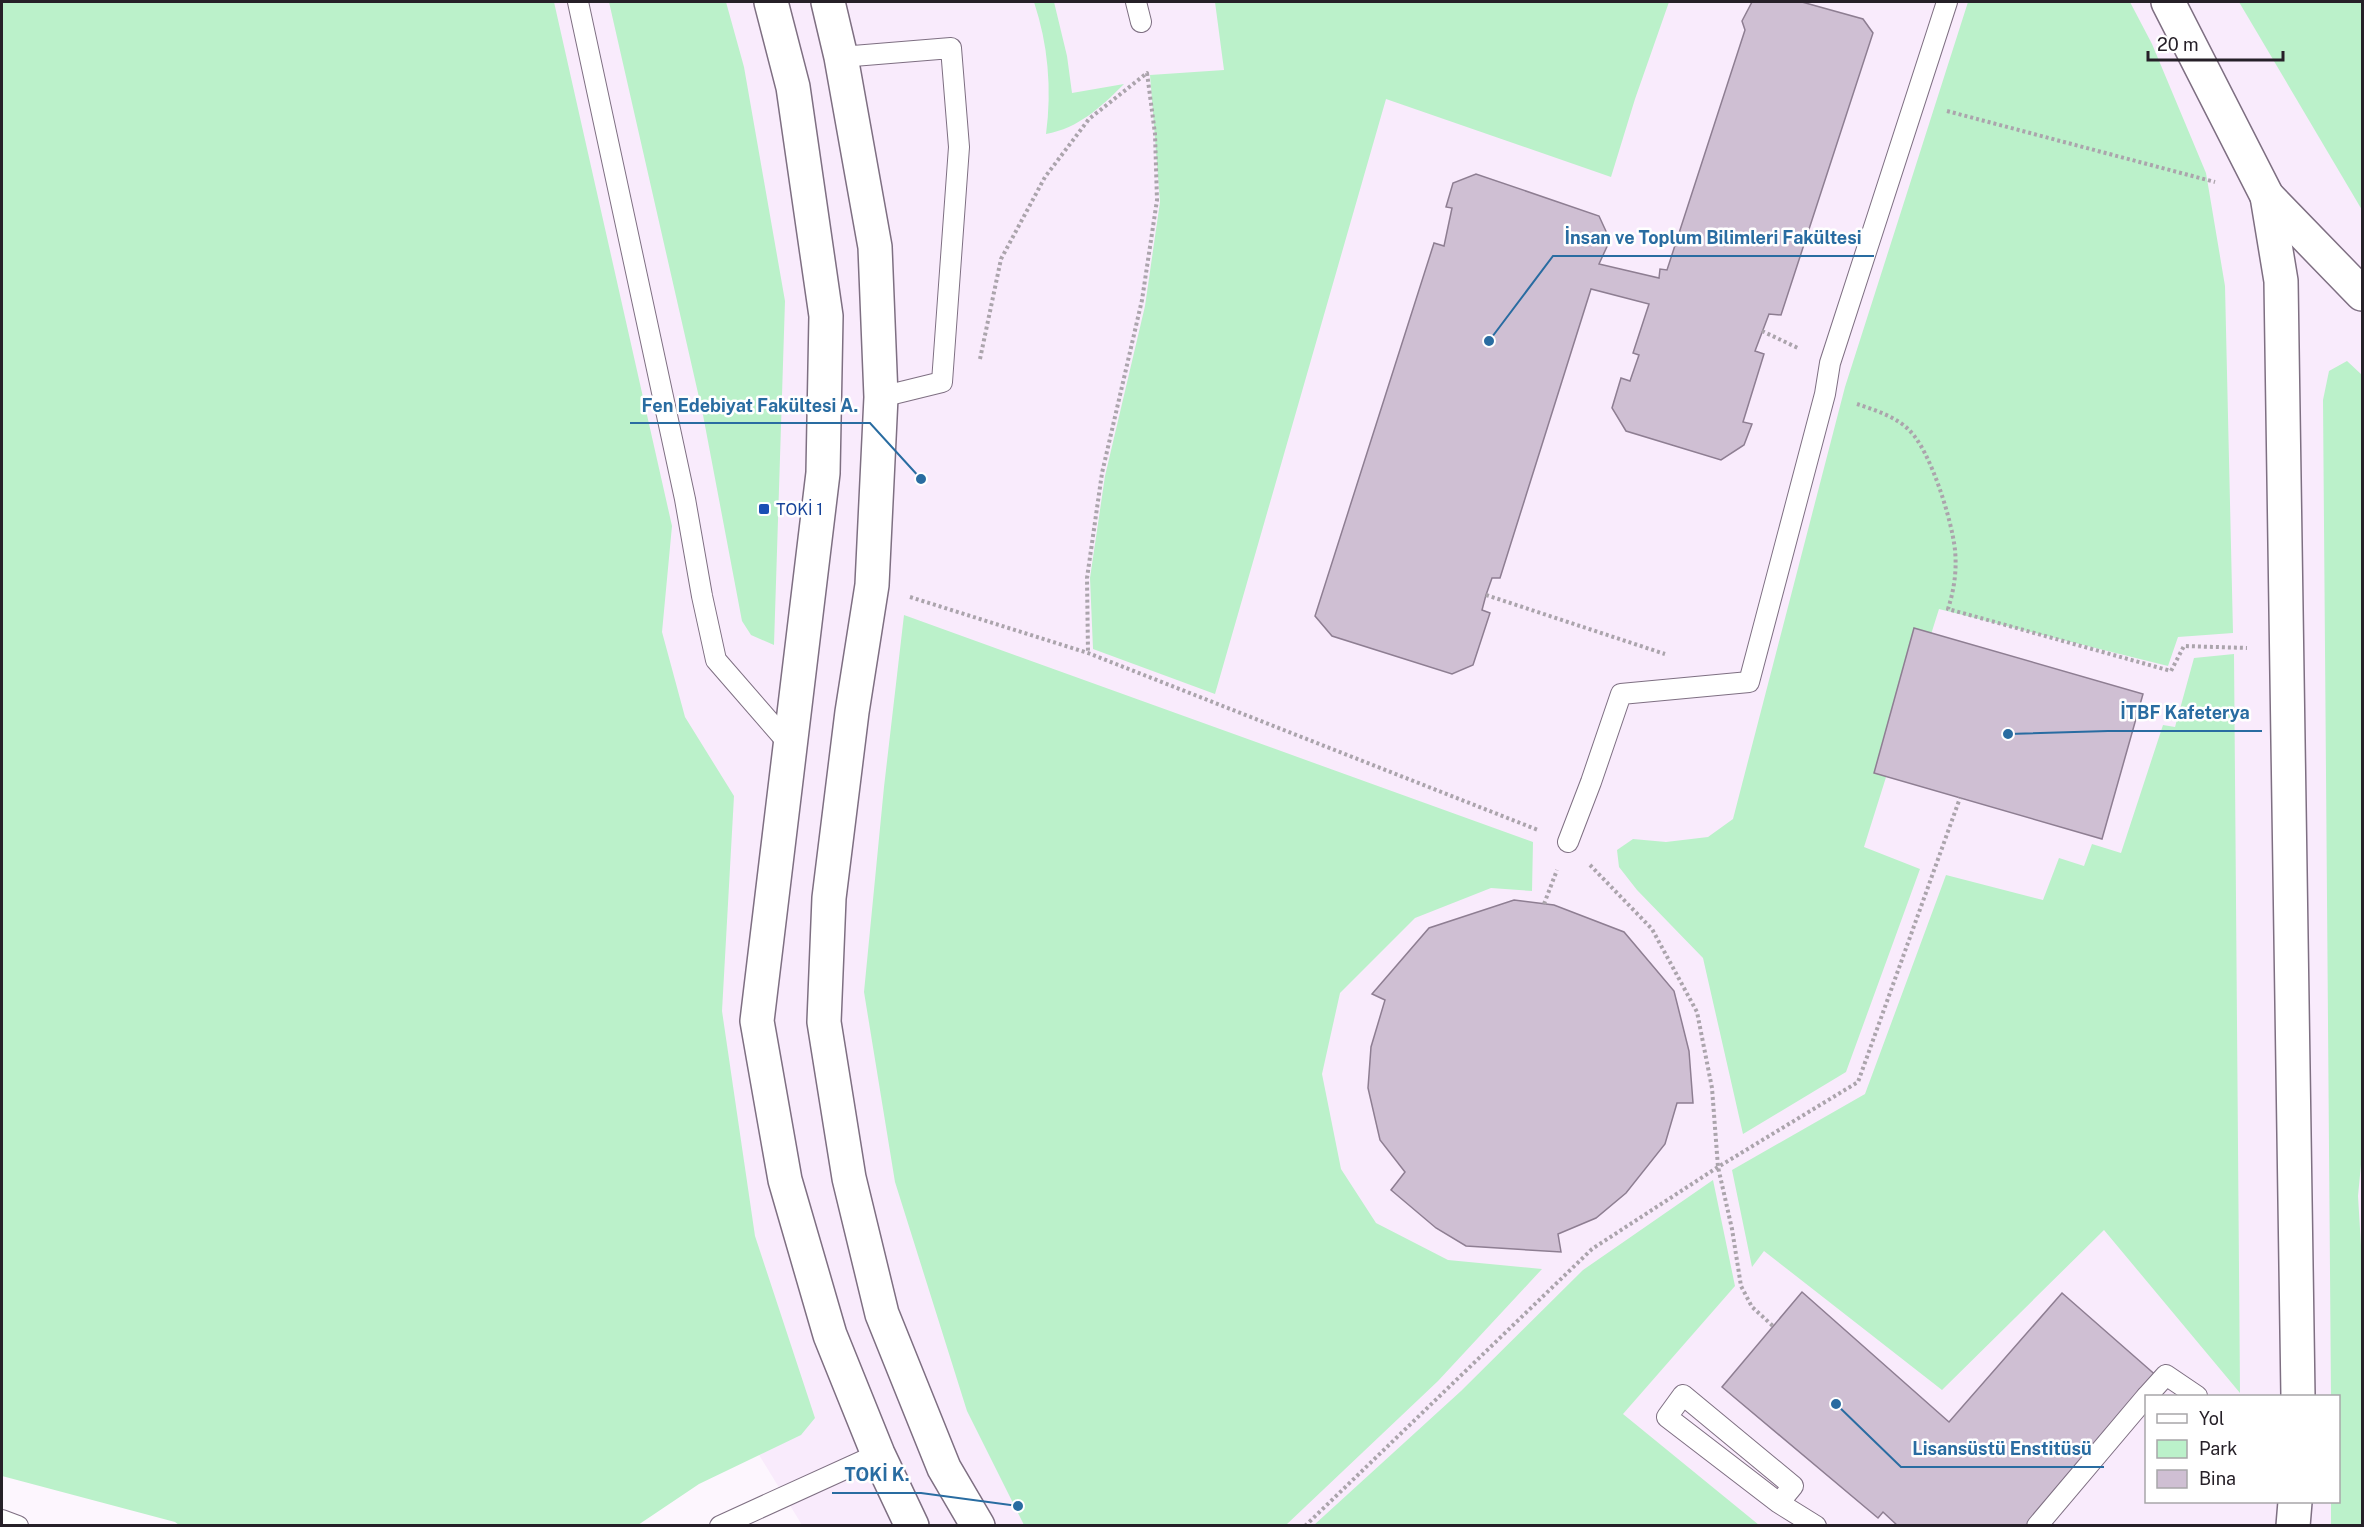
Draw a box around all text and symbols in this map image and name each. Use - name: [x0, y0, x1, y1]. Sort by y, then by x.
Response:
- scale bar: [2148, 24, 2283, 62]
- text: 20 m: [2157, 34, 2199, 55]
- callout: İnsan ve Toplum Bilimleri Fakültesi: [1553, 220, 1874, 256]
- text: İnsan ve Toplum Bilimleri Fakültesi: [1565, 226, 1861, 248]
- callout: Fen Edebiyat Fakültesi A.: [630, 387, 870, 423]
- text: Fen Edebiyat Fakültesi A.: [642, 395, 858, 416]
- place label: TOKİ 1: [776, 499, 823, 519]
- marker: TOKİ 1: [757, 502, 771, 516]
- callout: İTBF Kafeterya: [2108, 695, 2262, 731]
- text: İTBF Kafeterya: [2120, 701, 2250, 723]
- legend: [2145, 1395, 2340, 1503]
- text: Yol: [2199, 1408, 2224, 1429]
- callout: Lisansüstü Enstitüsü: [1901, 1431, 2104, 1467]
- text: Lisansüstü Enstitüsü: [1912, 1438, 2092, 1459]
- text: Park: [2199, 1438, 2237, 1459]
- callout: TOKİ K.: [832, 1457, 921, 1493]
- text: TOKİ K.: [845, 1463, 909, 1485]
- text: Bina: [2199, 1468, 2236, 1489]

